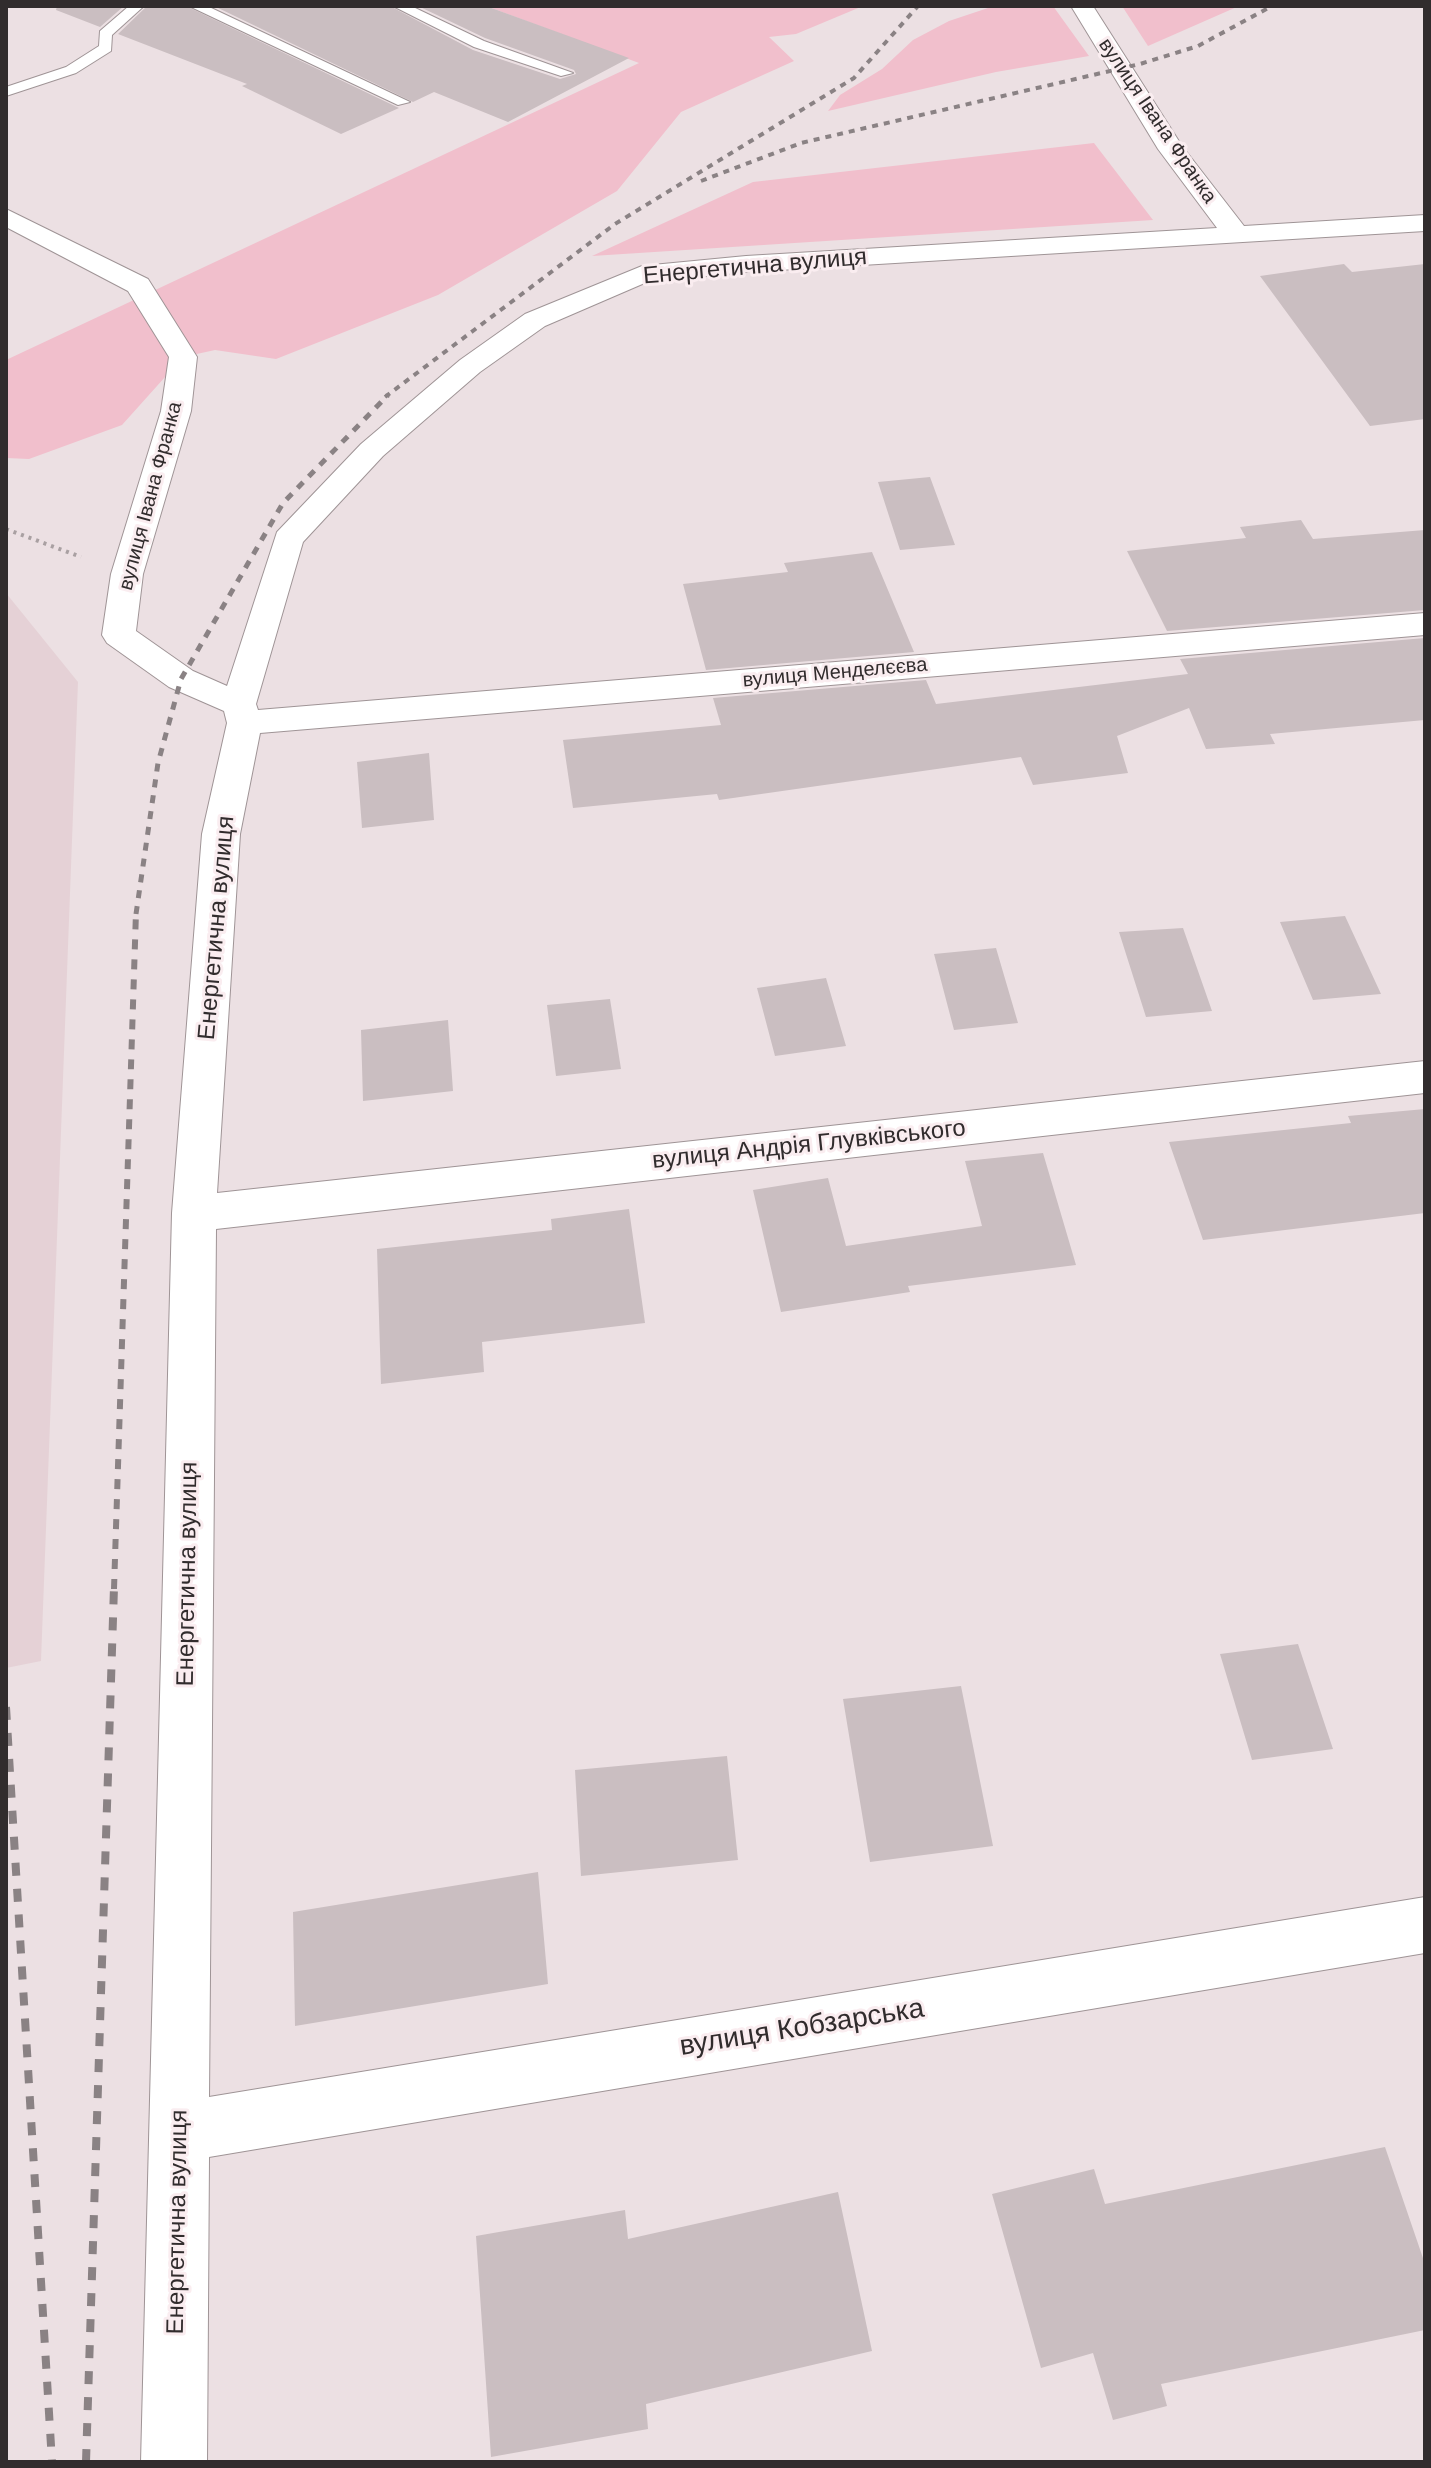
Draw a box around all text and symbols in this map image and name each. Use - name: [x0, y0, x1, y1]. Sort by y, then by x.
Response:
- street label: вулиця Івана Франка: [1093, 34, 1221, 208]
- street label: Енергетична вулиця: [642, 243, 868, 291]
- street label: вулиця Івана Франка: [114, 399, 188, 593]
- street label: вулиця Менделєєва: [742, 653, 928, 693]
- street label: Енергетична вулиця: [193, 815, 241, 1041]
- street label: вулиця Андрія Глувківського: [651, 1114, 967, 1176]
- street label: Енергетична вулиця: [172, 1461, 204, 1687]
- street label: вулиця Кобзарська: [677, 1992, 927, 2064]
- street label: Енергетична вулиця: [162, 2109, 194, 2335]

